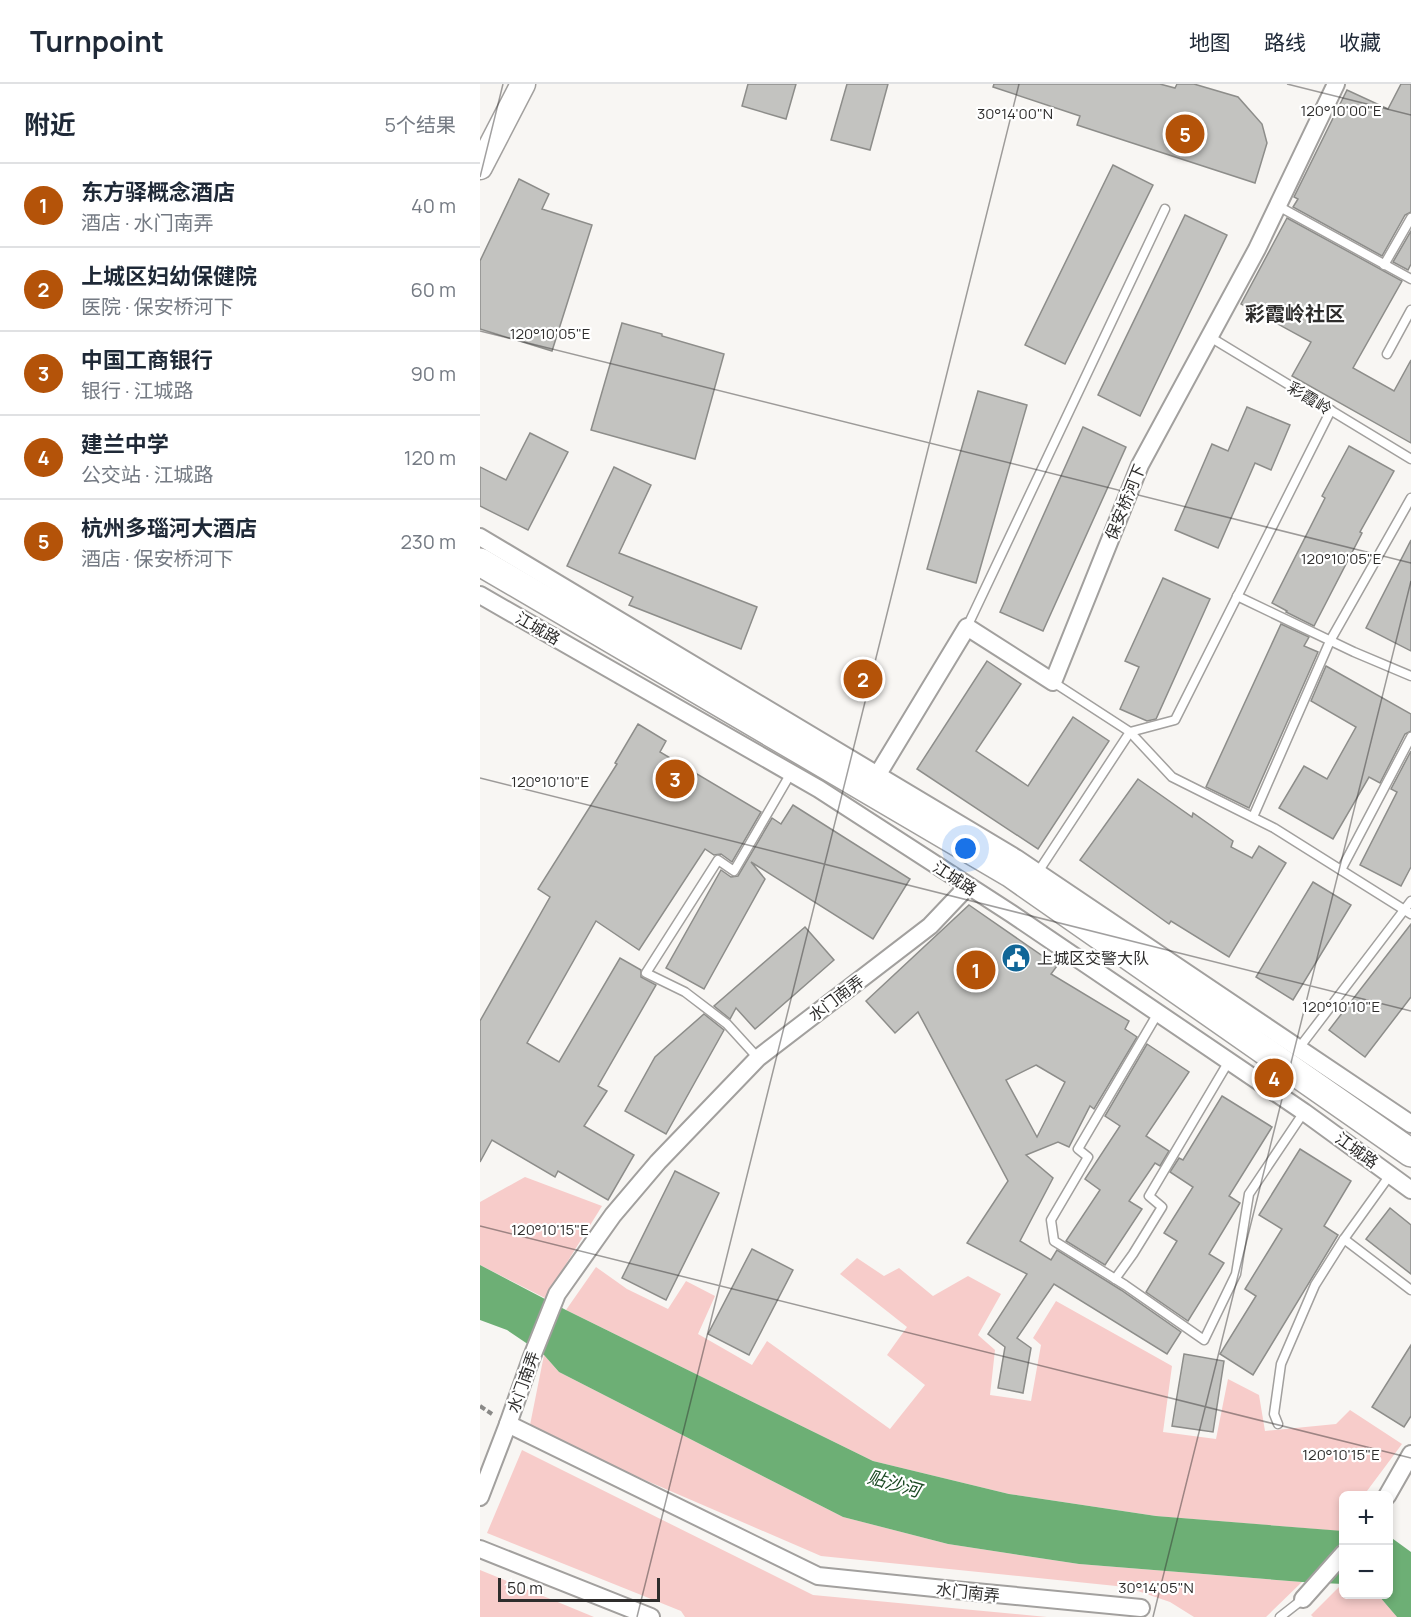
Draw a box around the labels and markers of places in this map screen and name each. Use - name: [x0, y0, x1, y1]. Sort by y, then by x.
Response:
- pin: 5: [1166, 112, 1204, 156]
- pin: 2: [844, 656, 883, 702]
- pin: 3: [656, 756, 694, 802]
- public building icon: 上城区交警大队: [1000, 942, 1032, 974]
- place label: 上城区交警大队: [1037, 947, 1149, 969]
- pin: 1: [956, 948, 996, 992]
- pin: 4: [1254, 1056, 1294, 1100]

